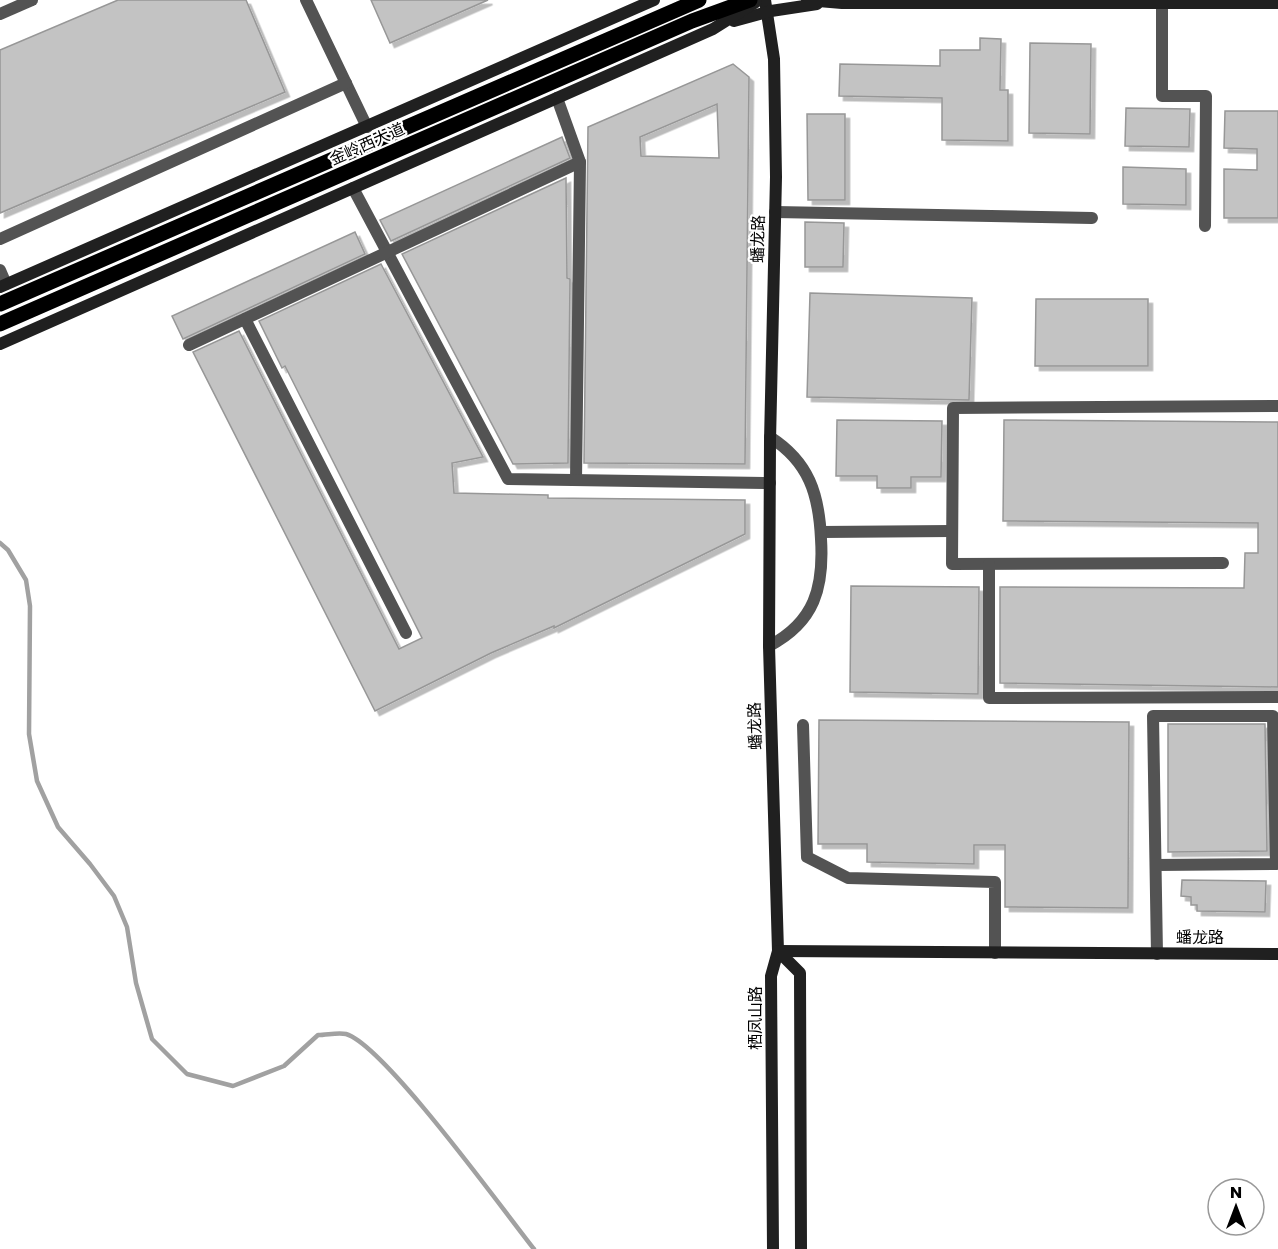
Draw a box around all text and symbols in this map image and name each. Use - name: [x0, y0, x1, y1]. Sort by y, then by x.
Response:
- street label: 金岭西大道: [326, 117, 408, 171]
- street label: 蟠龙路: [746, 215, 770, 263]
- street label: 蟠龙路: [743, 702, 767, 750]
- street label: 蟠龙路: [1176, 926, 1224, 949]
- street label: 栖凤山路: [744, 986, 767, 1050]
- north arrow: [1206, 1177, 1266, 1237]
- text: N: [1230, 1181, 1242, 1204]

